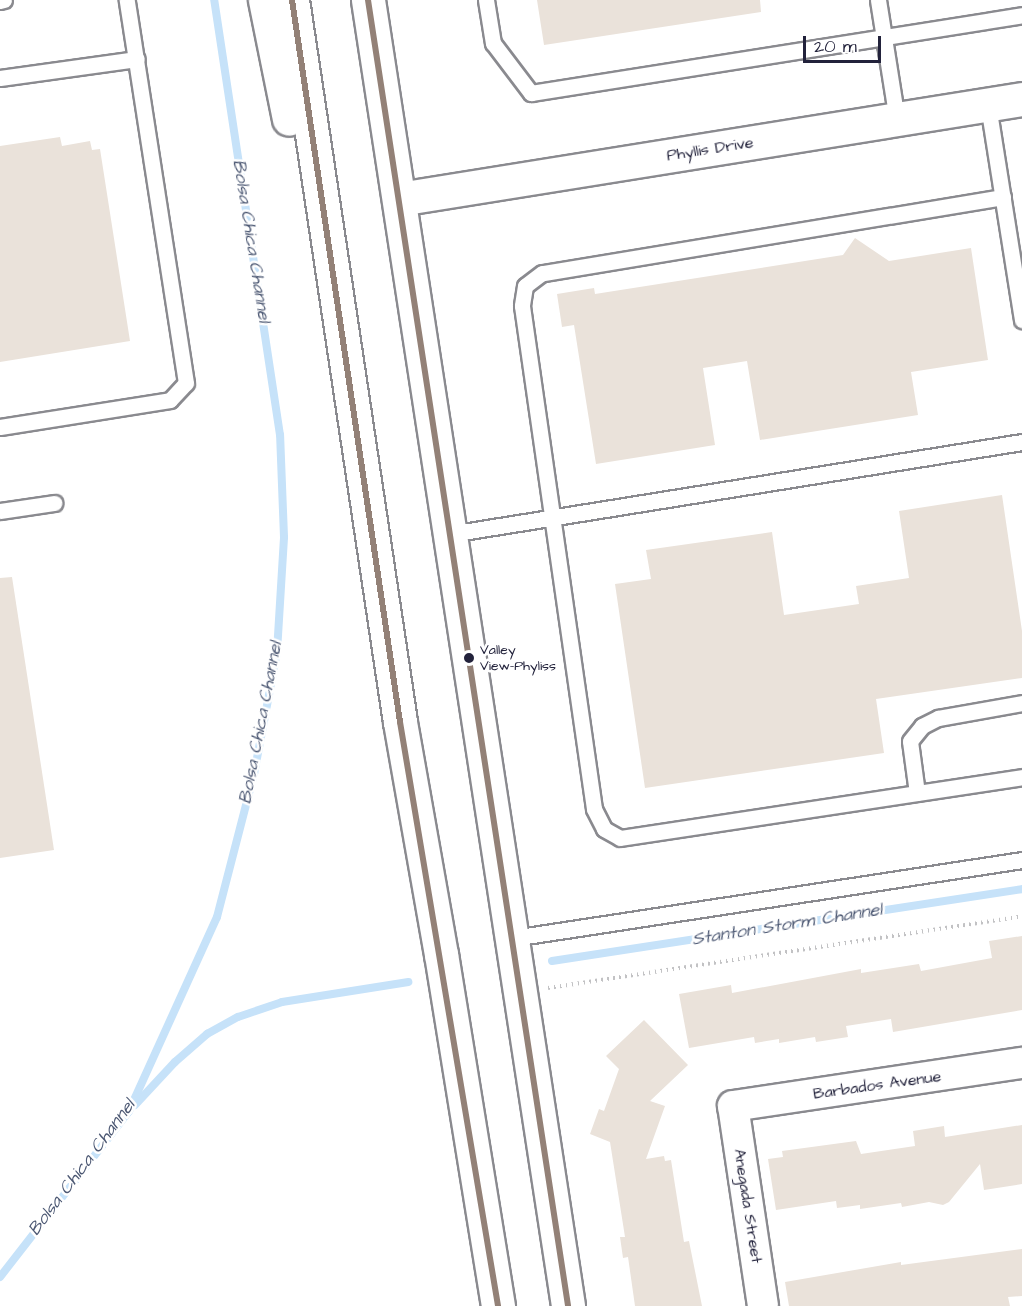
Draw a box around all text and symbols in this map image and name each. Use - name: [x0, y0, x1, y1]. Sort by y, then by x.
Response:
- scale bar: [806, 24, 884, 62]
- text: 20 m: [814, 34, 857, 59]
- street label: Phyllis Drive: [665, 133, 755, 165]
- water label: Bolsa Chica Channel: [227, 158, 275, 324]
- water label: Bolsa Chica Channel: [235, 640, 287, 806]
- place label: Valley View-Phyliss: [480, 642, 556, 674]
- marker: Valley View-Phyliss: [463, 652, 475, 664]
- water label: Stanton Storm Channel: [690, 899, 884, 951]
- street label: Barbados Avenue: [812, 1067, 942, 1103]
- water label: Bolsa Chica Channel: [24, 1096, 140, 1240]
- street label: Anegada Street: [729, 1148, 767, 1264]

